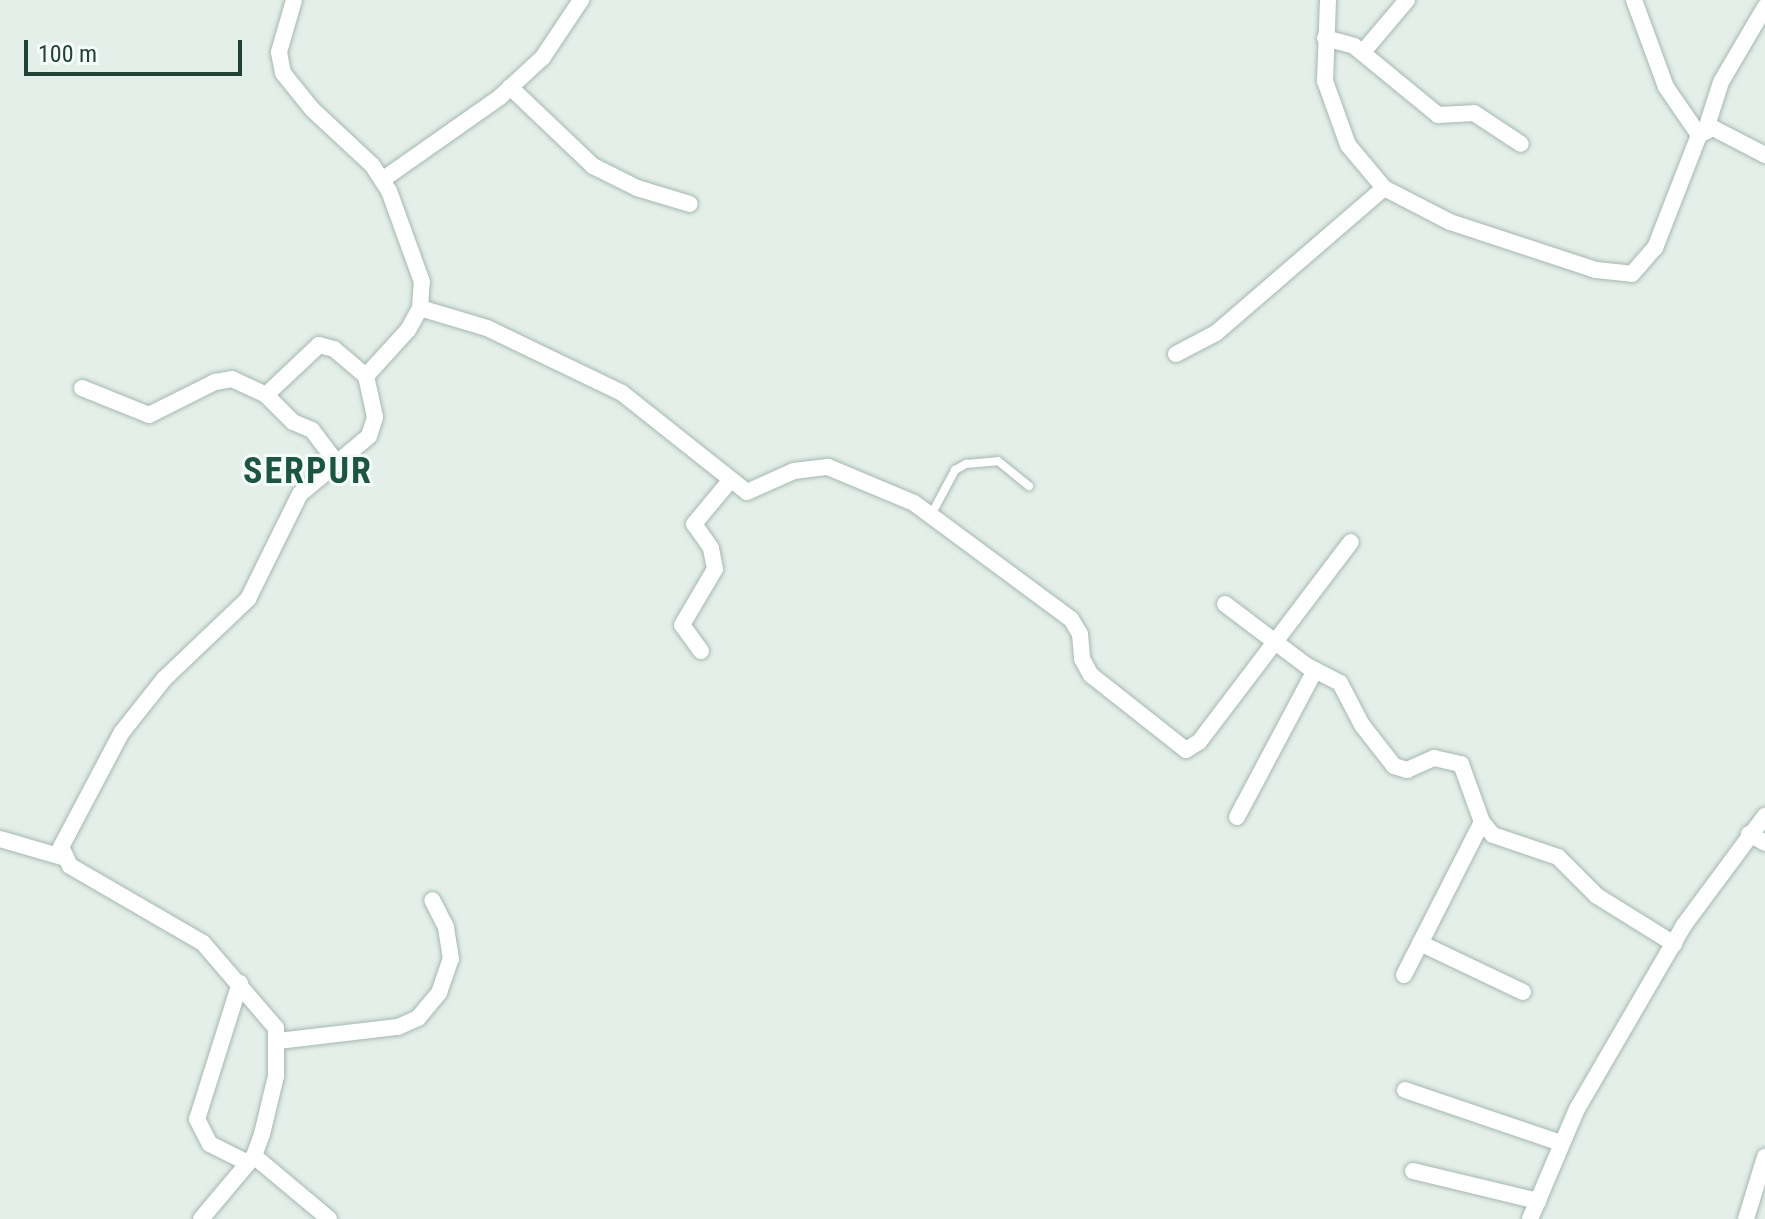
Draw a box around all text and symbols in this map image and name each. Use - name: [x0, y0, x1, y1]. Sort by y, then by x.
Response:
- scale bar: [28, 24, 246, 74]
- text: 100 m: [38, 40, 97, 68]
- district label: SERPUR: [243, 450, 373, 494]

